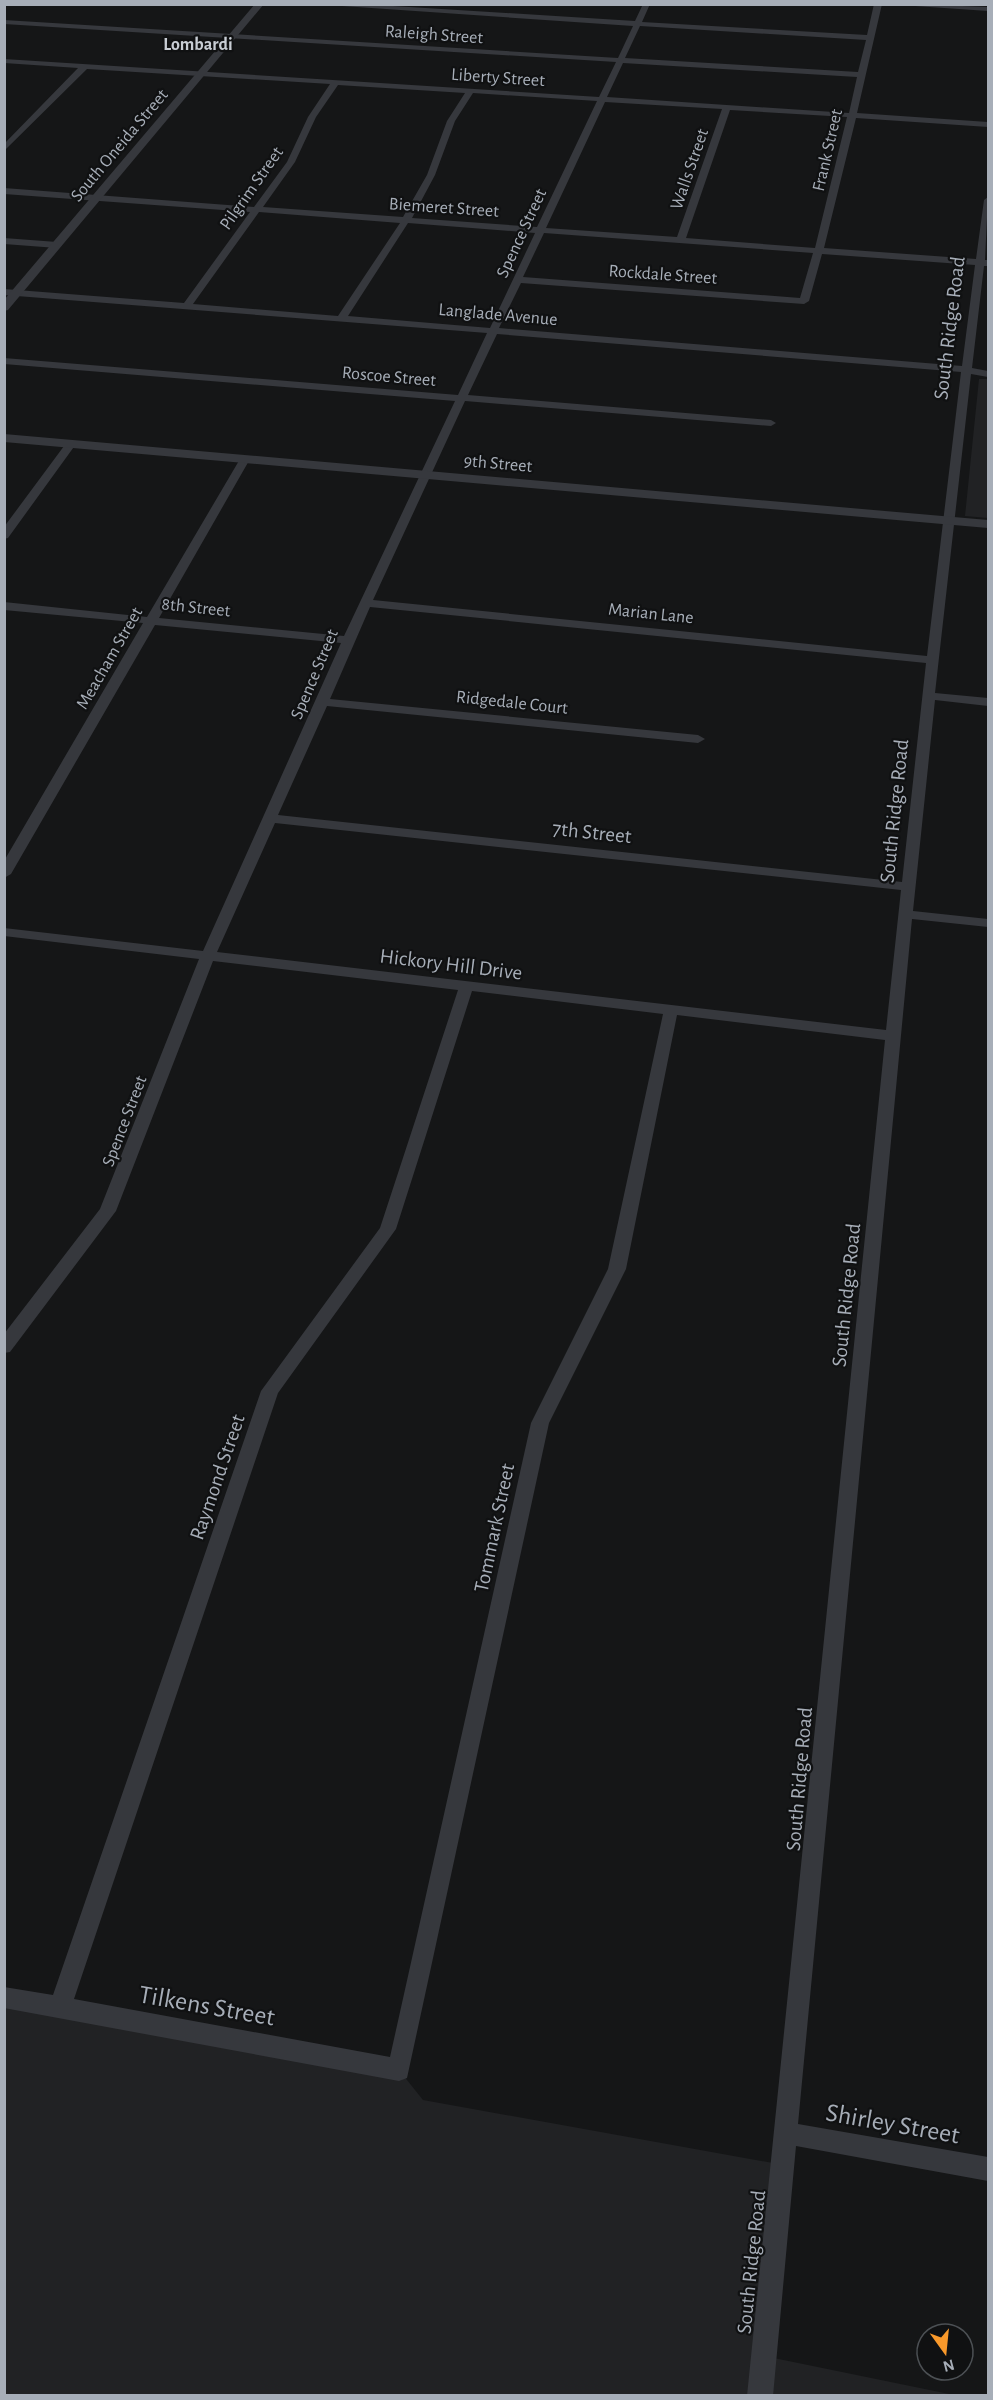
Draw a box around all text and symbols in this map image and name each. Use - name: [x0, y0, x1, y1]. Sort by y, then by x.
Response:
- street label: Raleigh Street: [384, 23, 484, 47]
- district label: Lombardi: [163, 36, 233, 54]
- street label: Liberty Street: [450, 66, 546, 90]
- street label: South Oneida Street: [68, 86, 172, 205]
- street label: Frank Street: [810, 107, 846, 193]
- street label: Walls Street: [668, 126, 712, 212]
- street label: Pilgrim Street: [217, 144, 287, 233]
- street label: Spence Street: [494, 186, 550, 281]
- street label: Biemeret Street: [388, 195, 500, 221]
- street label: South Ridge Road: [930, 255, 969, 401]
- street label: Rockdale Street: [608, 262, 718, 288]
- street label: Langlade Avenue: [438, 301, 558, 329]
- street label: Roscoe Street: [341, 364, 437, 390]
- street label: 9th Street: [463, 452, 533, 476]
- street label: 8th Street: [161, 595, 231, 621]
- street label: Marian Lane: [607, 601, 695, 627]
- street label: Meacham Street: [73, 604, 146, 713]
- street label: Spence Street: [288, 627, 342, 722]
- street label: Ridgedale Court: [455, 688, 569, 718]
- street label: South Ridge Road: [877, 738, 912, 884]
- street label: 7th Street: [551, 818, 633, 847]
- street label: Hickory Hill Drive: [379, 945, 523, 984]
- street label: Spence Street: [99, 1073, 151, 1169]
- street label: South Ridge Road: [829, 1222, 864, 1368]
- street label: Raymond Street: [186, 1411, 249, 1543]
- street label: Tommark Street: [471, 1461, 518, 1594]
- street label: South Ridge Road: [783, 1706, 816, 1852]
- street label: Tilkens Street: [137, 1981, 277, 2031]
- street label: Shirley Street: [824, 2099, 962, 2149]
- street label: South Ridge Road: [734, 2189, 769, 2335]
- north arrow: [915, 2322, 975, 2382]
- text: N: [941, 2356, 956, 2375]

